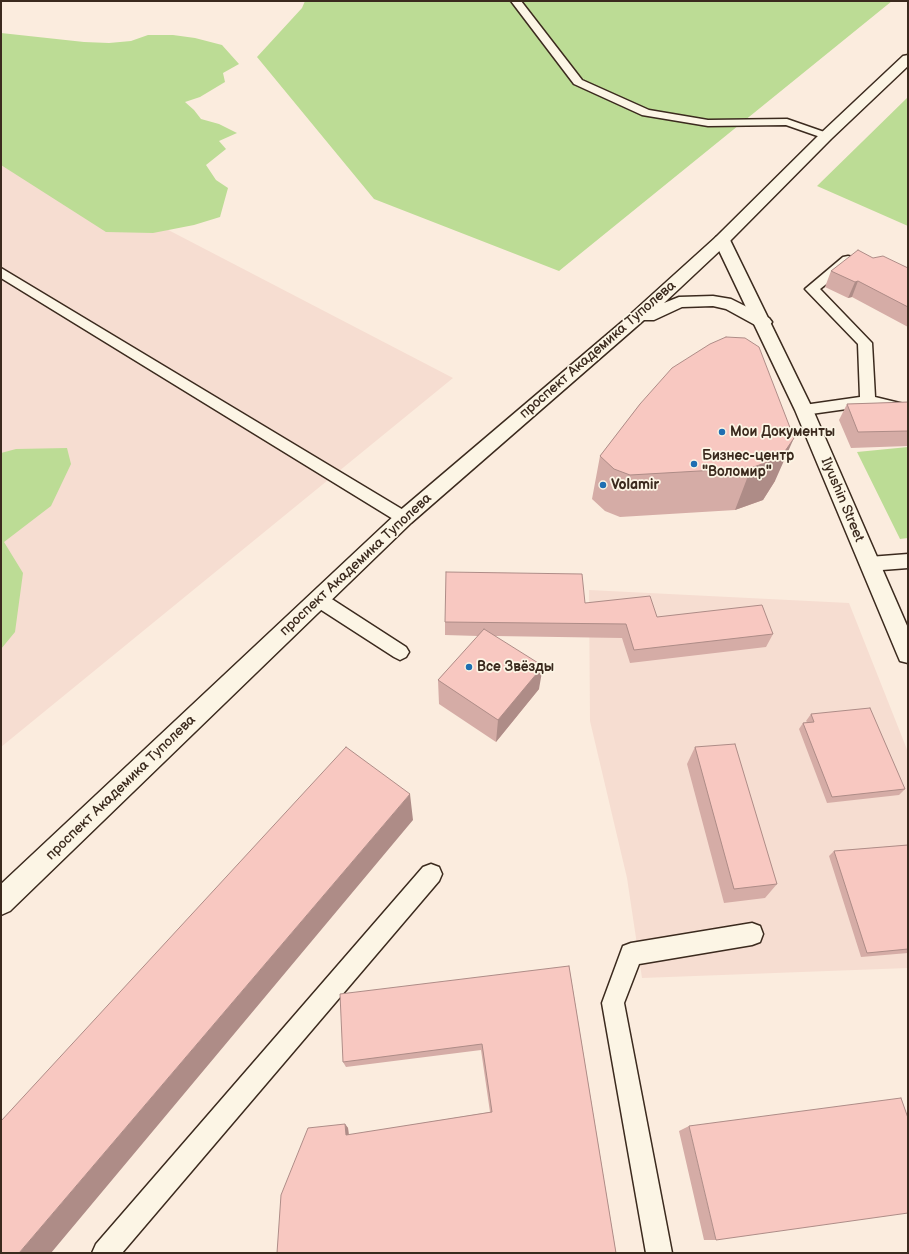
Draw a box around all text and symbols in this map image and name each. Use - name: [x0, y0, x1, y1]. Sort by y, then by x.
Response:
- street label: проспект Академика Туполева: [516, 278, 680, 422]
- place label: Мои Документы: [730, 424, 835, 440]
- marker: Мои Документы: [717, 427, 727, 437]
- place label: Бизнес-центр "Воломир": [702, 448, 794, 480]
- street label: Ilyushin Street: [817, 455, 867, 545]
- marker: Бизнес-центр "Воломир": [689, 459, 699, 469]
- place label: Volamir: [611, 477, 659, 493]
- marker: Volamir: [598, 480, 608, 490]
- street label: проспект Академика Туполева: [277, 490, 435, 640]
- place label: Все Звёзды: [477, 659, 554, 675]
- marker: Все Звёзды: [464, 662, 474, 672]
- street label: проспект Академика Туполева: [43, 712, 199, 864]

